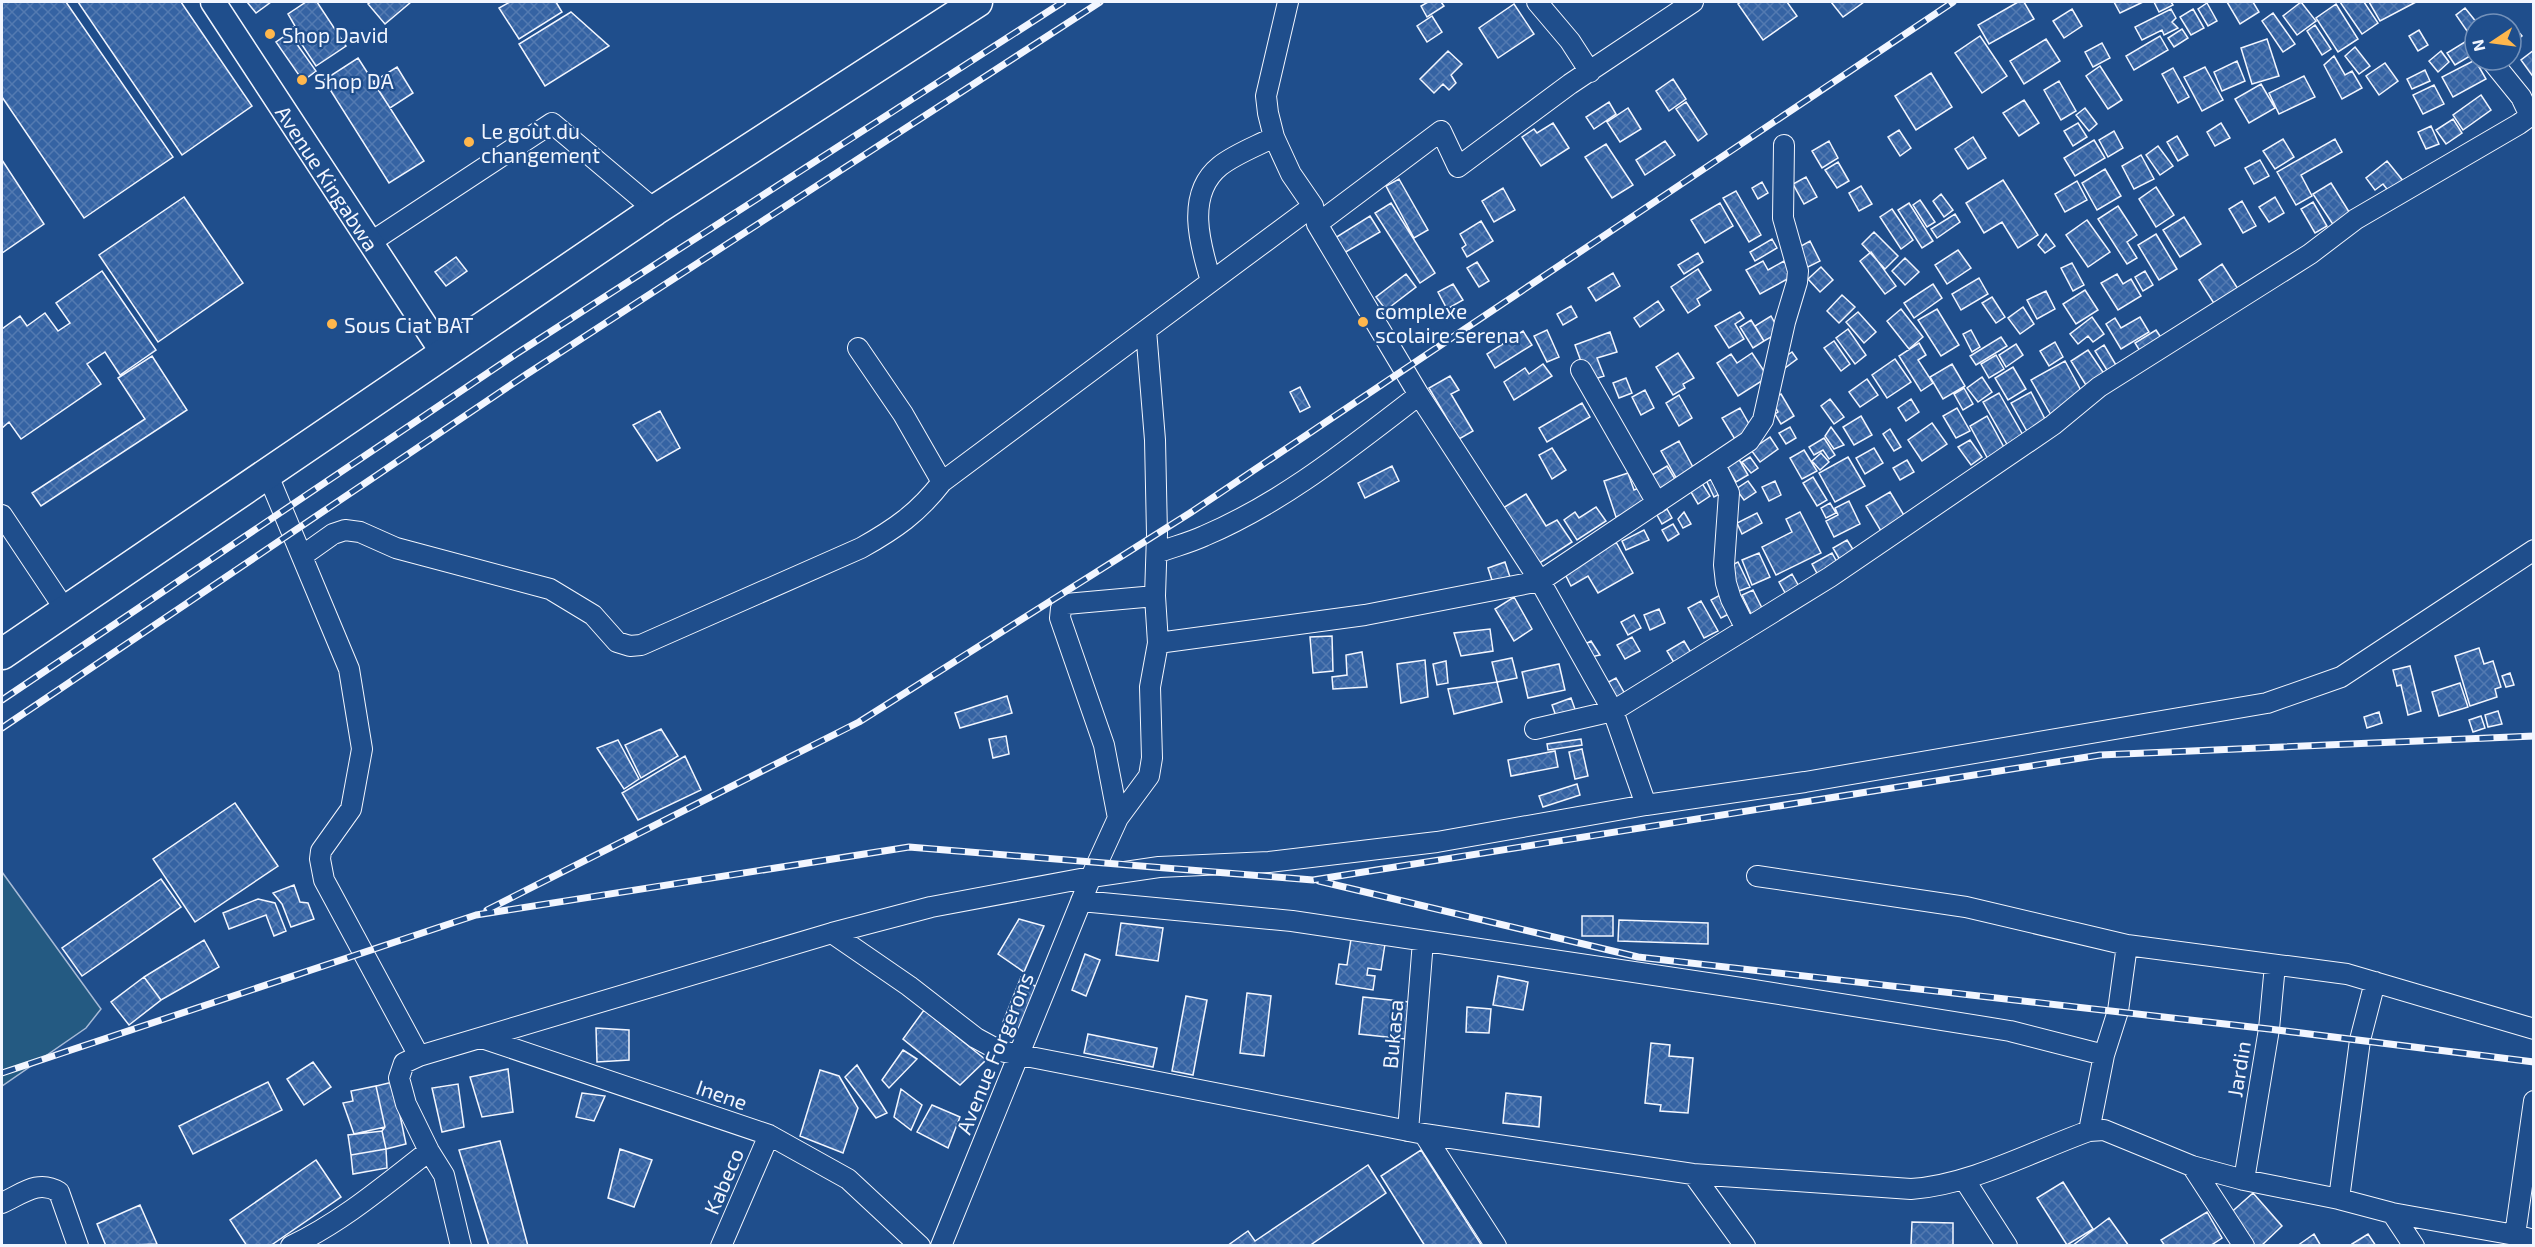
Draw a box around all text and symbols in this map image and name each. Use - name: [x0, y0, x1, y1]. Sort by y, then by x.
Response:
- north arrow: [2463, 12, 2523, 72]
- place label: Shop David: [282, 22, 389, 47]
- marker: Shop David: [263, 27, 277, 41]
- text: N: [2467, 38, 2488, 53]
- place label: Shop DA: [314, 68, 394, 93]
- marker: Shop DA: [295, 73, 309, 87]
- street label: Avenue Kingabwa: [271, 100, 385, 255]
- place label: Le goùt du changement: [481, 118, 600, 167]
- marker: Le goùt du changement: [462, 135, 476, 149]
- place label: complexe scolaire serena: [1375, 298, 1520, 347]
- place label: Sous Ciat BAT: [344, 312, 473, 337]
- marker: complexe scolaire serena: [1356, 315, 1370, 329]
- marker: Sous Ciat BAT: [325, 317, 339, 331]
- street label: Avenue Forgerons: [950, 968, 1038, 1138]
- street label: Bukasa: [1377, 998, 1407, 1070]
- street label: Jardin: [2221, 1039, 2255, 1099]
- street label: Inene: [693, 1074, 751, 1114]
- street label: Kabeco: [698, 1144, 748, 1218]

